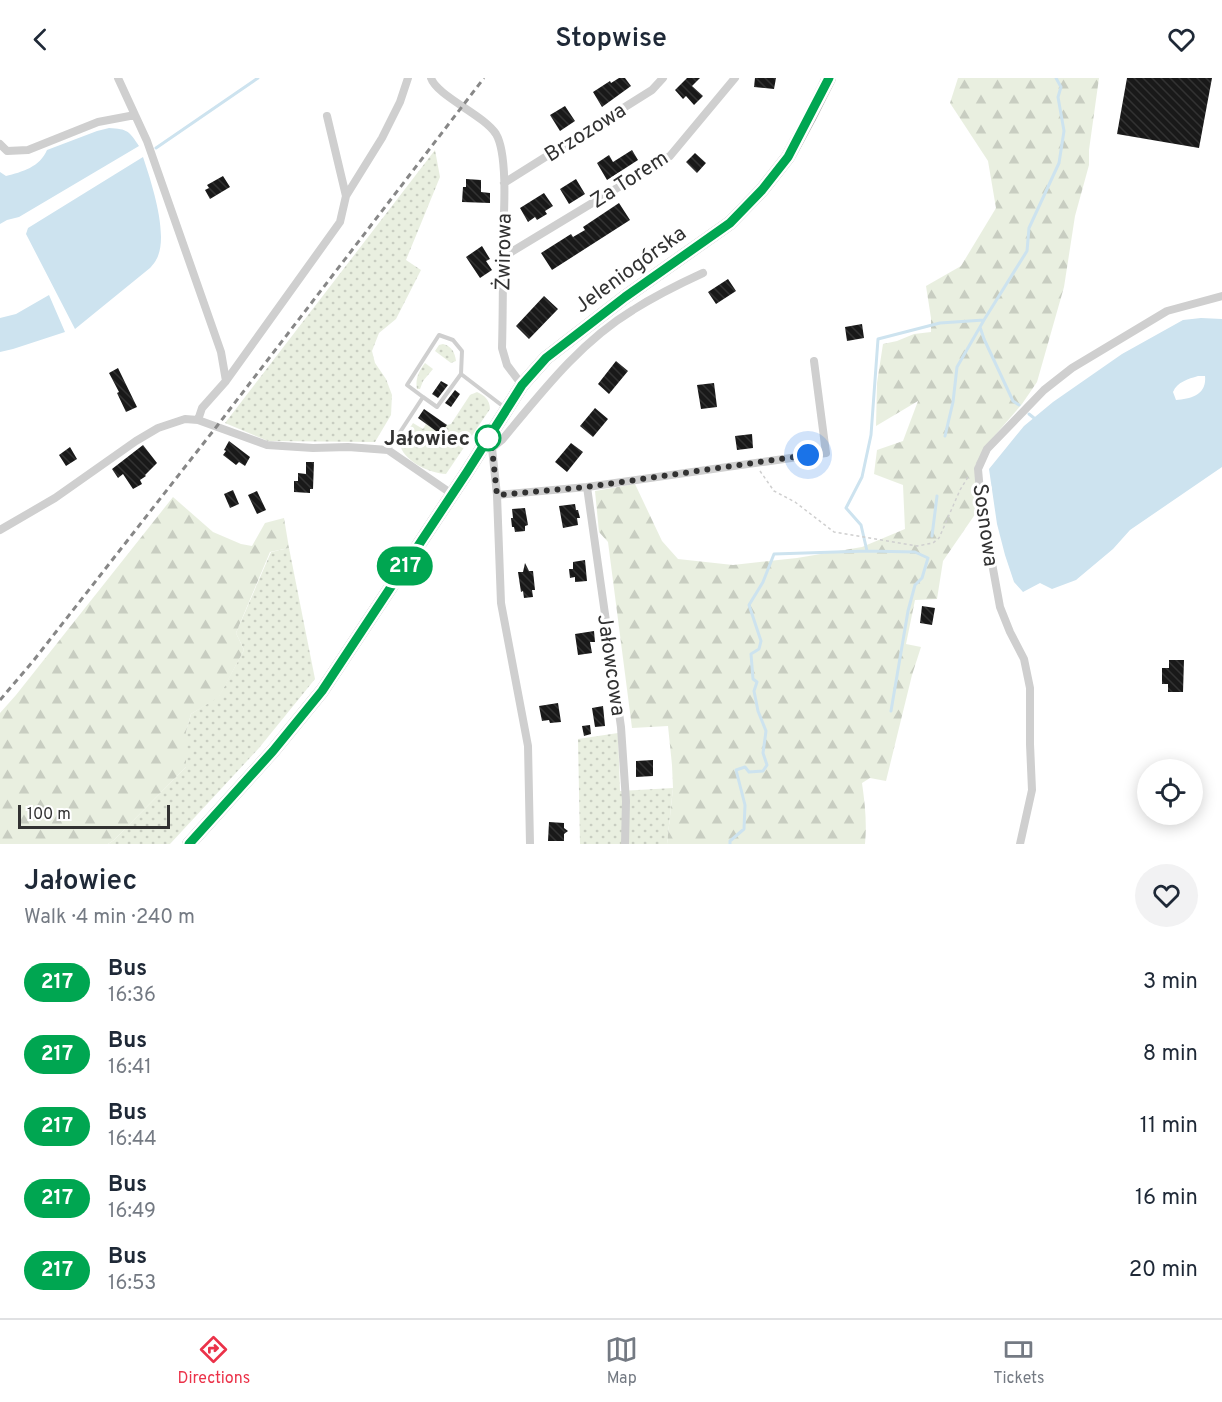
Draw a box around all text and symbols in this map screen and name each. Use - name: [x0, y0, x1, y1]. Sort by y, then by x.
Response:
- text: Stopwise: [555, 22, 667, 56]
- icon: back: [24, 23, 57, 56]
- icon: heart: [1165, 23, 1198, 56]
- street label: Brzozowa: [540, 98, 632, 169]
- street label: Za Torem: [586, 145, 674, 215]
- street label: Żwirowa: [490, 213, 519, 291]
- street label: Jeleniogórska: [570, 221, 692, 320]
- marker: Jałowiec: [475, 425, 501, 451]
- place label: Jałowiec: [384, 426, 470, 453]
- your location: [793, 440, 823, 470]
- street label: Sosnowa: [965, 482, 1004, 568]
- line badge: 217: [370, 546, 440, 586]
- text: 217: [389, 553, 421, 580]
- street label: Jałowcowa: [590, 613, 631, 718]
- map controls: [1137, 759, 1203, 825]
- button: locate: [1137, 759, 1203, 825]
- scale bar: [18, 802, 170, 830]
- text: 100 m: [27, 805, 71, 825]
- text: Jałowiec: [24, 864, 137, 900]
- button: heart: [1135, 864, 1198, 927]
- text: Walk · 4 min · 240 m: [24, 905, 195, 931]
- text: Bus: [108, 956, 147, 983]
- text: 217: [41, 969, 73, 996]
- text: 3 min: [1143, 969, 1198, 996]
- text: 16:36: [108, 983, 156, 1009]
- text: Bus: [108, 1028, 147, 1055]
- text: 217: [41, 1041, 73, 1068]
- text: 8 min: [1143, 1041, 1198, 1068]
- text: 16:41: [108, 1055, 152, 1081]
- text: Bus: [108, 1100, 147, 1127]
- text: 217: [41, 1113, 73, 1140]
- text: 11 min: [1140, 1113, 1198, 1140]
- text: 16:44: [108, 1127, 157, 1153]
- text: Bus: [108, 1172, 147, 1199]
- text: 217: [41, 1185, 73, 1212]
- text: 16 min: [1135, 1185, 1198, 1212]
- text: 16:49: [108, 1199, 156, 1225]
- text: Bus: [108, 1244, 147, 1271]
- text: 217: [41, 1257, 73, 1284]
- text: 20 min: [1129, 1257, 1198, 1284]
- text: 16:53: [108, 1271, 156, 1297]
- tab: Directions: [178, 1333, 250, 1389]
- tab: Map: [605, 1333, 638, 1389]
- tab: Tickets: [993, 1333, 1044, 1389]

